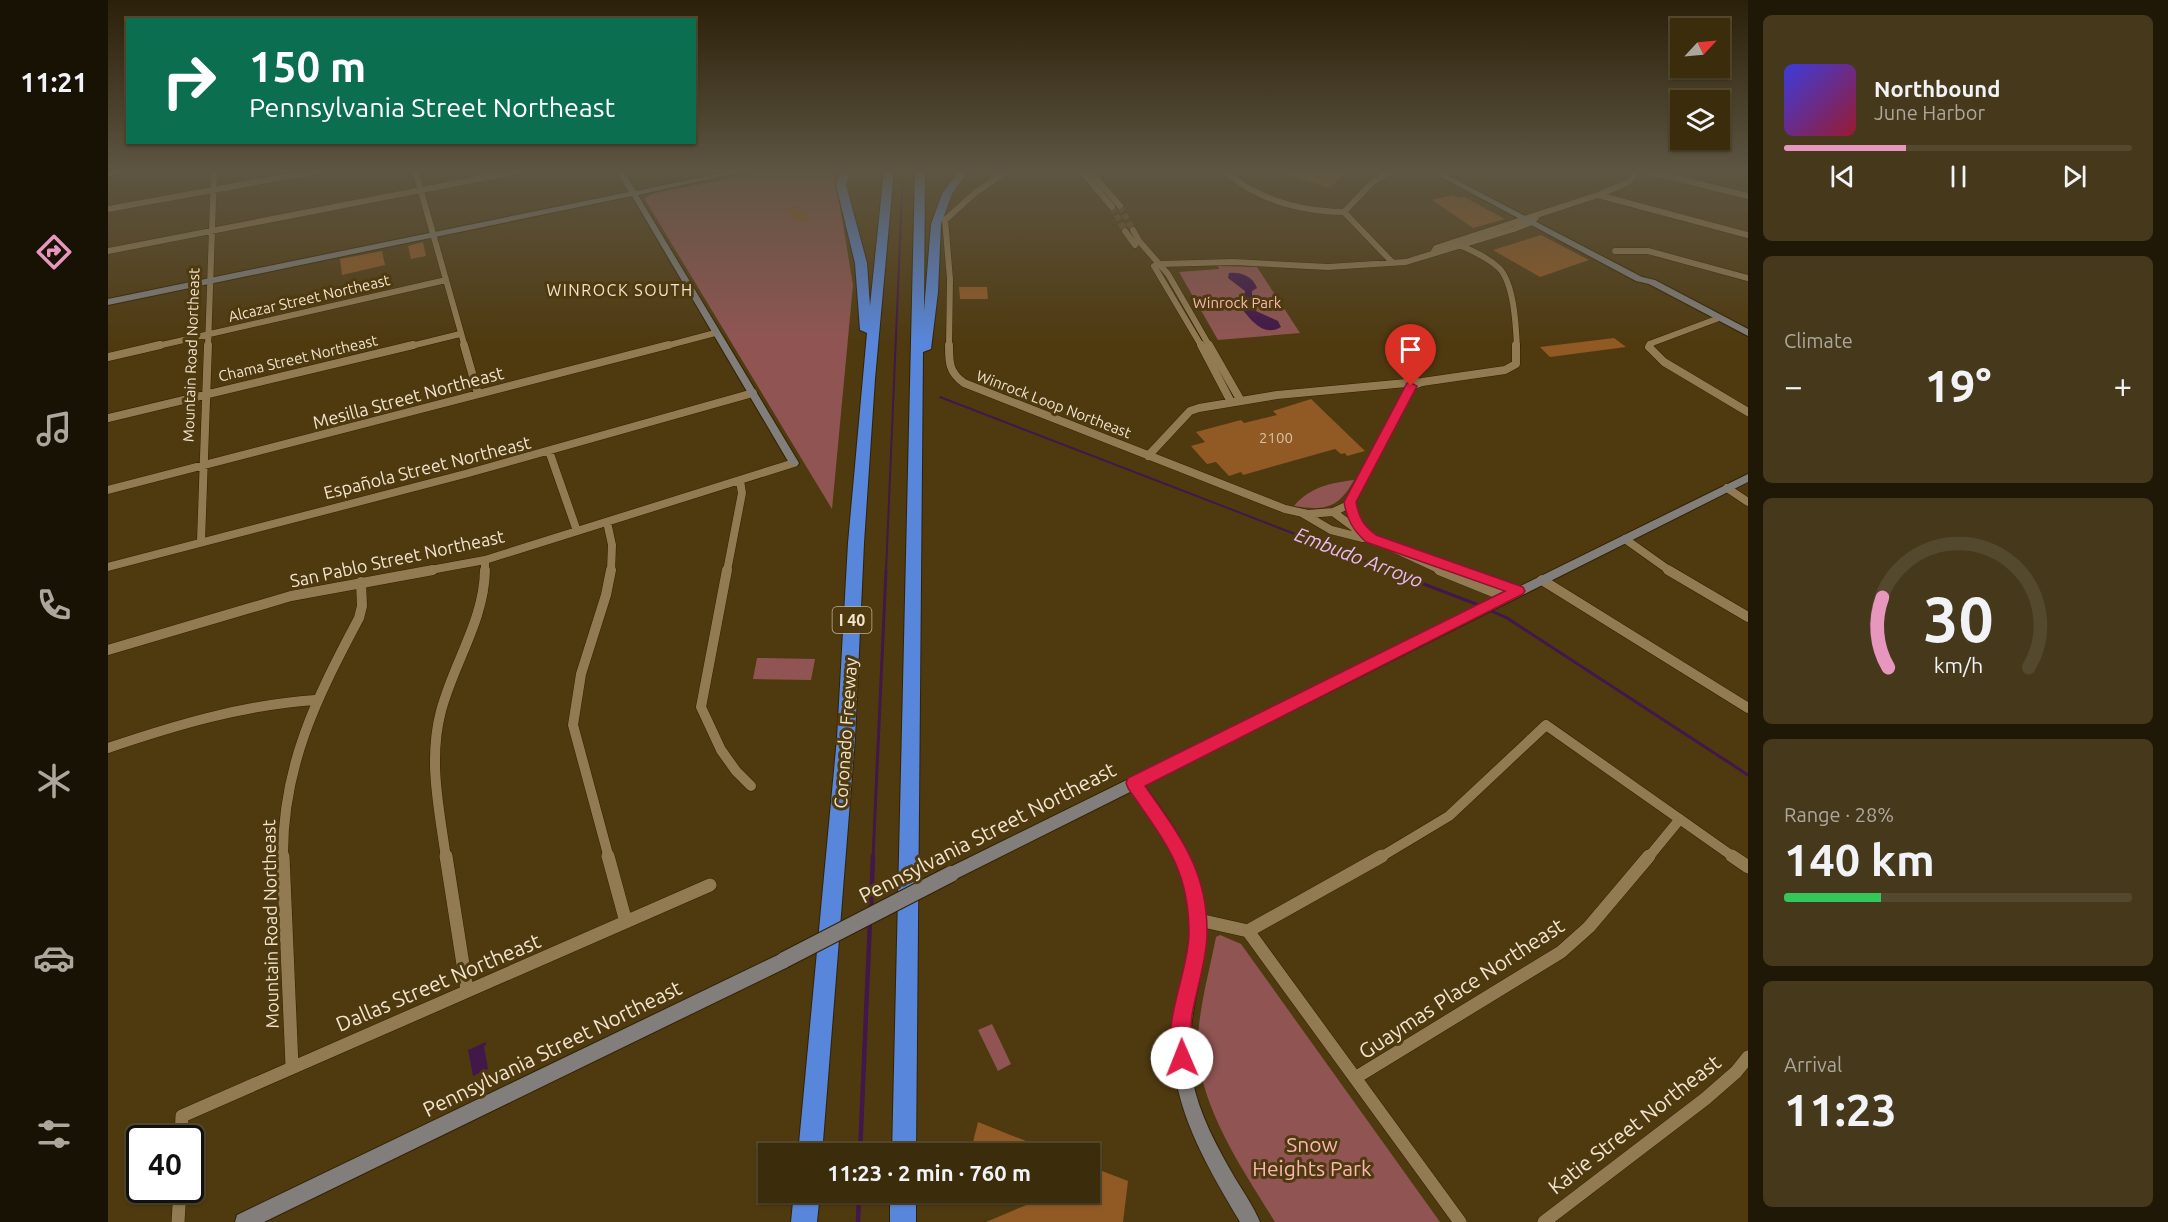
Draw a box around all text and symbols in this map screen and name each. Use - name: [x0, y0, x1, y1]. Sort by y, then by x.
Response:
- north arrow: [1670, 18, 1730, 78]
- map controls: [1670, 18, 1730, 150]
- icon: right: [150, 42, 228, 120]
- text: 150 m: [249, 43, 366, 90]
- text: 11:21: [20, 67, 88, 97]
- text: Northbound: [1874, 76, 2000, 101]
- button: layers: [1670, 90, 1730, 150]
- text: Pennsylvania Street Northeast: [249, 92, 615, 122]
- text: June Harbor: [1874, 101, 1985, 124]
- icon: previous: [1826, 160, 1859, 193]
- icon: pause: [1942, 160, 1975, 193]
- icon: next: [2058, 160, 2091, 193]
- icon: directions: [33, 231, 75, 273]
- street label: Mountain Road Northeast: [179, 268, 203, 442]
- street label: Alcazar Street Northeast: [227, 271, 392, 325]
- district label: WINROCK SOUTH: [546, 281, 694, 299]
- park label: Winrock Park: [1193, 294, 1282, 311]
- pin: [1385, 324, 1436, 386]
- text: Climate: [1784, 329, 1853, 352]
- street label: Chama Street Northeast: [217, 331, 379, 385]
- icon: arrive: [1394, 333, 1427, 366]
- text: 19°: [1925, 360, 1991, 411]
- street label: Mesilla Street Northeast: [310, 362, 506, 432]
- street label: Winrock Loop Northeast: [974, 367, 1134, 441]
- text: −: [1784, 367, 1803, 404]
- text: +: [2113, 367, 2132, 404]
- icon: music: [33, 408, 75, 450]
- house number: 2100: [1259, 429, 1293, 446]
- street label: Española Street Northeast: [321, 432, 533, 502]
- water label: Embudo Arroyo: [1292, 522, 1426, 592]
- street label: San Pablo Street Northeast: [288, 525, 506, 591]
- icon: phone: [33, 584, 75, 626]
- text: 30: [1923, 584, 1993, 654]
- road number: I 40: [832, 607, 872, 633]
- text: km/h: [1933, 653, 1983, 677]
- street label: Coronado Freeway: [830, 657, 860, 809]
- street label: Pennsylvania Street Northeast: [855, 757, 1119, 907]
- icon: climate: [33, 760, 75, 802]
- text: Range · 28%: [1784, 803, 1894, 826]
- street label: Mountain Road Northeast: [258, 819, 282, 1029]
- text: 140 km: [1784, 834, 1935, 885]
- street label: Guaymas Place Northeast: [1354, 913, 1568, 1063]
- street label: Dallas Street Northeast: [332, 928, 544, 1036]
- icon: car: [33, 937, 75, 979]
- street label: Pennsylvania Street Northeast: [419, 975, 685, 1121]
- position arrow: [1150, 1026, 1214, 1090]
- street label: Katie Street Northeast: [1543, 1049, 1725, 1199]
- text: Arrival: [1784, 1053, 1842, 1076]
- text: 11:23: [1784, 1084, 1897, 1135]
- icon: filters: [33, 1113, 75, 1155]
- speed limit sign: 40: [126, 1125, 204, 1203]
- park label: Snow Heights Park: [1252, 1132, 1372, 1180]
- text: 11:23 · 2 min · 760 m: [827, 1160, 1031, 1185]

